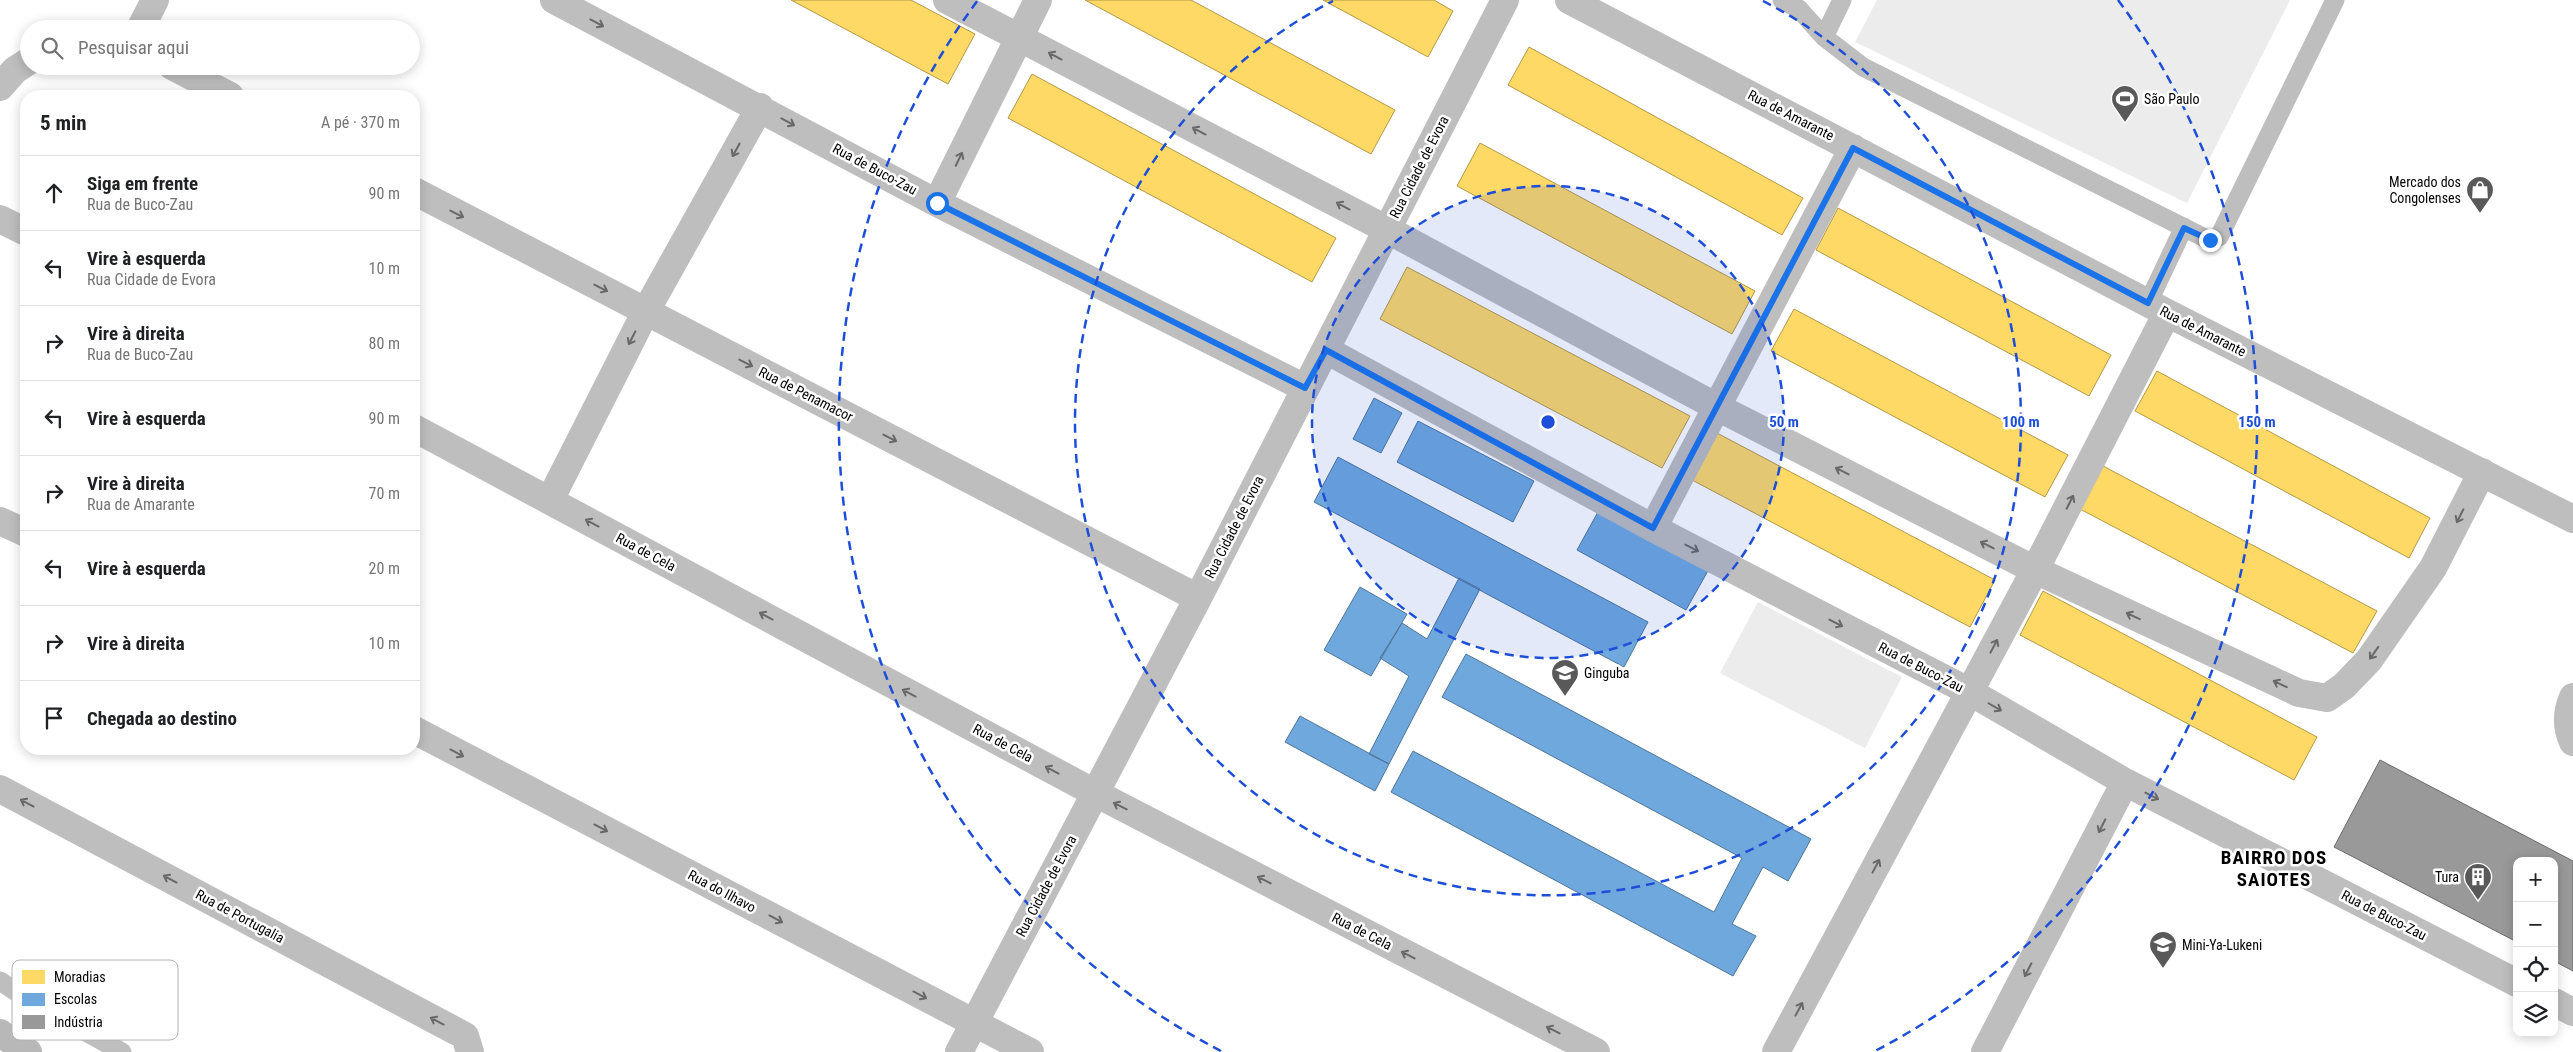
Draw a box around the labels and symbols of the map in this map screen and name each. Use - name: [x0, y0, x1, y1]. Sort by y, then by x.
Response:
- one-way arrow: [590, 18, 605, 28]
- one-way arrow: [1049, 50, 1063, 60]
- sports icon: São Paulo: [2110, 84, 2140, 123]
- street label: Rua de Amarante: [1745, 86, 1837, 144]
- place label: São Paulo: [2144, 91, 2200, 107]
- street label: Rua Cidade de Evora: [1386, 113, 1452, 221]
- one-way arrow: [780, 118, 795, 128]
- one-way arrow: [1192, 126, 1207, 136]
- street label: Rua de Buco-Zau: [830, 140, 920, 198]
- one-way arrow: [731, 142, 741, 157]
- one-way arrow: [954, 152, 964, 167]
- place label: Mercado dos Congolenses: [2389, 174, 2461, 206]
- shop icon: Mercado dos Congolenses: [2465, 175, 2495, 214]
- route start: [926, 192, 949, 215]
- one-way arrow: [1336, 201, 1351, 210]
- one-way arrow: [449, 210, 464, 219]
- route end: [2199, 229, 2222, 252]
- one-way arrow: [594, 283, 609, 293]
- street label: Rua de Amarante: [2157, 302, 2249, 360]
- one-way arrow: [627, 330, 636, 345]
- one-way arrow: [738, 358, 753, 368]
- street label: Rua de Penamacor: [756, 363, 856, 425]
- centre of rings: [1539, 413, 1557, 431]
- text: 50 m: [1769, 413, 1799, 431]
- text: 100 m: [2002, 413, 2040, 431]
- text: 150 m: [2238, 413, 2276, 431]
- one-way arrow: [882, 434, 897, 443]
- one-way arrow: [1835, 466, 1850, 475]
- street label: Rua Cidade de Evora: [1201, 473, 1267, 581]
- one-way arrow: [2066, 495, 2075, 510]
- one-way arrow: [2455, 508, 2465, 523]
- one-way arrow: [585, 517, 600, 527]
- street label: Rua de Cela: [613, 530, 679, 574]
- one-way arrow: [1979, 540, 1994, 550]
- one-way arrow: [1684, 544, 1699, 553]
- one-way arrow: [759, 611, 774, 620]
- one-way arrow: [2126, 611, 2141, 620]
- one-way arrow: [1828, 619, 1843, 628]
- street label: Rua de Buco-Zau: [1876, 639, 1966, 695]
- one-way arrow: [1990, 639, 1999, 654]
- one-way arrow: [2369, 646, 2379, 660]
- school or university icon: Ginguba: [1550, 658, 1580, 697]
- place label: Ginguba: [1584, 665, 1630, 681]
- one-way arrow: [2273, 679, 2288, 689]
- one-way arrow: [902, 688, 917, 697]
- one-way arrow: [1988, 702, 2002, 712]
- street label: Rua de Cela: [970, 721, 1036, 765]
- one-way arrow: [449, 748, 464, 758]
- one-way arrow: [1045, 765, 1060, 774]
- one-way arrow: [2144, 791, 2159, 801]
- one-way arrow: [19, 798, 34, 808]
- one-way arrow: [1112, 801, 1127, 811]
- one-way arrow: [2097, 818, 2107, 833]
- one-way arrow: [593, 824, 608, 833]
- street label: Rua Cidade de Evora: [1012, 832, 1080, 940]
- district label: BAIRRO DOS SAIOTES: [2221, 846, 2327, 891]
- one-way arrow: [1872, 859, 1881, 874]
- building icon: Tura: [2463, 862, 2493, 901]
- street label: Rua do Ilhavo: [685, 866, 759, 916]
- place label: Tura: [2435, 869, 2459, 885]
- one-way arrow: [163, 874, 178, 883]
- one-way arrow: [1257, 875, 1272, 884]
- street label: Rua de Portugalia: [193, 886, 287, 946]
- street label: Rua de Buco-Zau: [2339, 887, 2429, 943]
- street label: Rua de Cela: [1329, 909, 1395, 953]
- one-way arrow: [768, 915, 783, 924]
- school or university icon: Mini-Ya-Lukeni: [2148, 930, 2178, 969]
- place label: Mini-Ya-Lukeni: [2182, 937, 2262, 953]
- one-way arrow: [1401, 950, 1416, 959]
- legend: [12, 960, 178, 1040]
- one-way arrow: [2023, 962, 2032, 977]
- text: Moradias: [54, 969, 106, 985]
- text: Escolas: [54, 991, 97, 1007]
- one-way arrow: [912, 991, 927, 1000]
- one-way arrow: [1795, 1002, 1804, 1017]
- text: Indústria: [54, 1014, 103, 1030]
- one-way arrow: [430, 1016, 445, 1026]
- one-way arrow: [1545, 1025, 1560, 1035]

